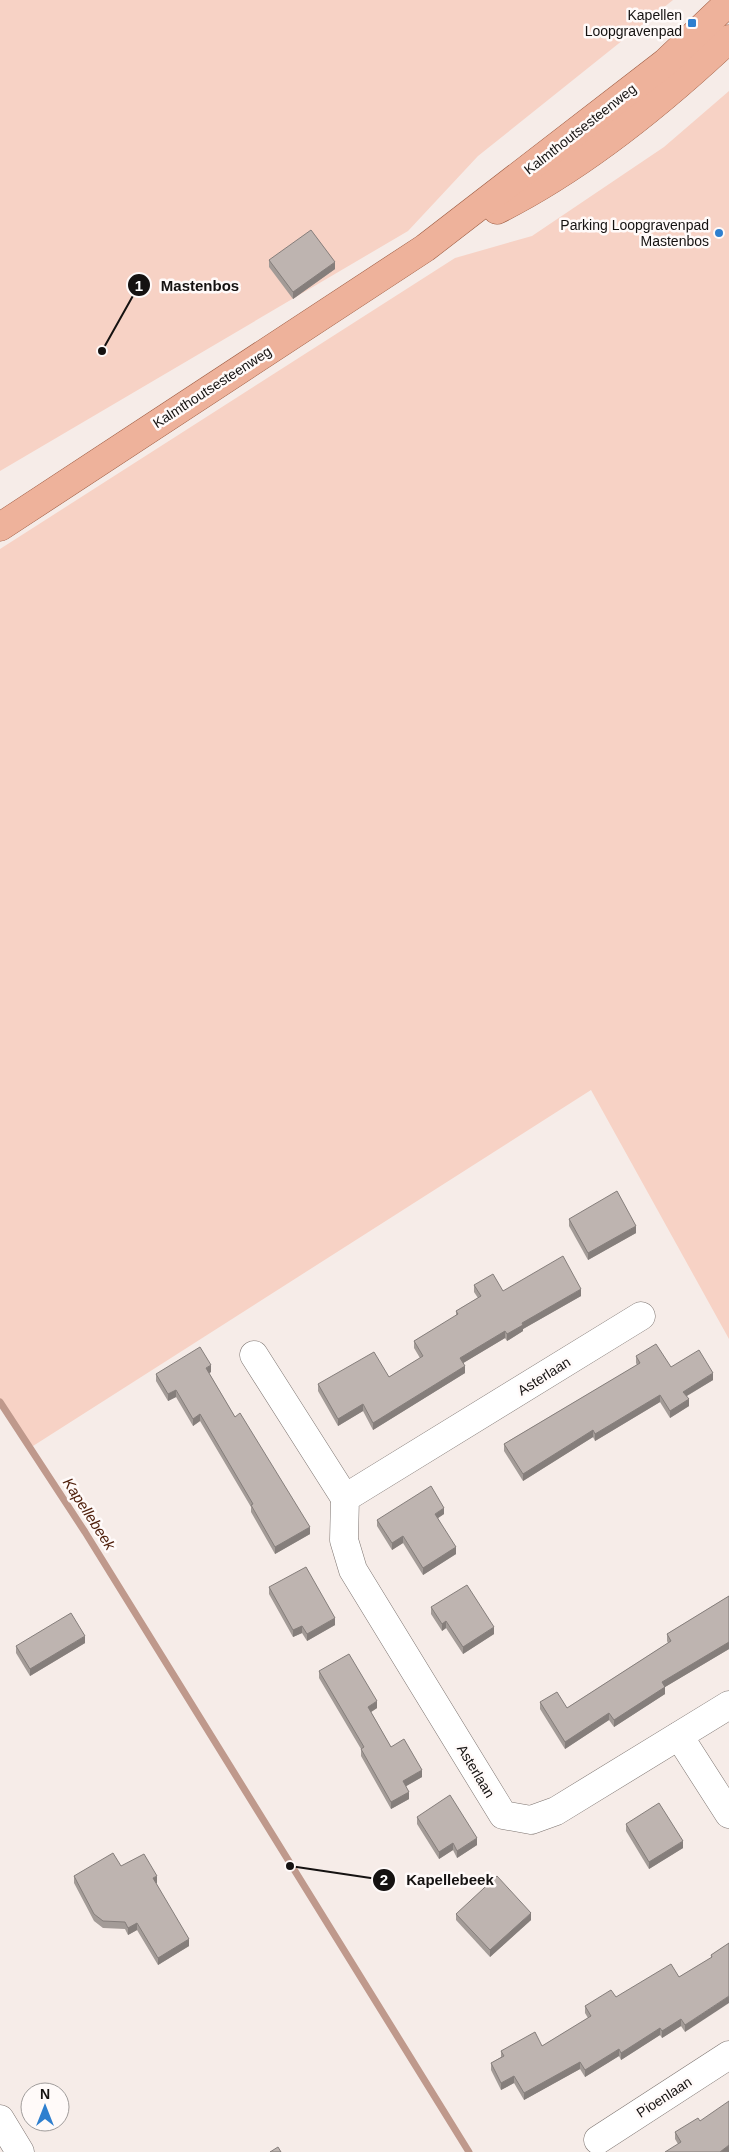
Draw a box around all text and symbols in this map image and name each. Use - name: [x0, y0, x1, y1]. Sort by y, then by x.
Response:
- place label: Kapellen Loopgravenpad: [585, 7, 682, 39]
- marker: Kapellen Loopgravenpad: [686, 17, 698, 29]
- street label: Kalmthoutsesteenweg: [521, 80, 639, 178]
- place label: Parking Loopgravenpad Mastenbos: [560, 217, 709, 249]
- marker: Parking Loopgravenpad Mastenbos: [713, 227, 725, 239]
- callout: Mastenbos: [126, 270, 249, 300]
- text: 1: [135, 277, 143, 294]
- text: Mastenbos: [161, 277, 239, 294]
- street label: Kalmthoutsesteenweg: [150, 343, 274, 431]
- street label: Asterlaan: [515, 1354, 573, 1398]
- water label: Kapellebeek: [60, 1474, 120, 1554]
- street label: Asterlaan: [454, 1742, 498, 1800]
- callout: Kapellebeek: [372, 1865, 504, 1895]
- text: 2: [380, 1871, 388, 1888]
- text: Kapellebeek: [406, 1871, 494, 1888]
- street label: Pioenlaan: [634, 2073, 694, 2121]
- north arrow: [20, 2082, 70, 2132]
- text: N: [40, 2086, 50, 2102]

